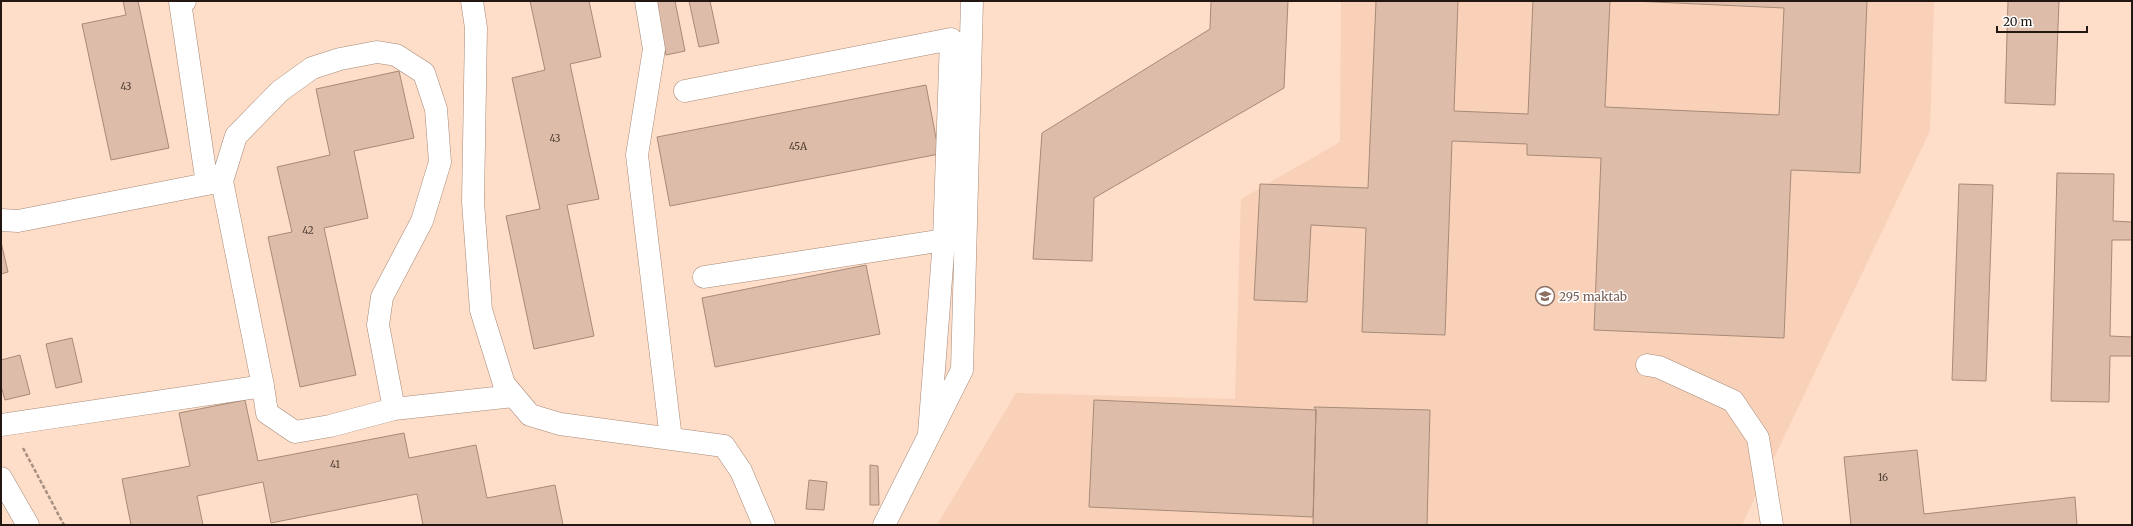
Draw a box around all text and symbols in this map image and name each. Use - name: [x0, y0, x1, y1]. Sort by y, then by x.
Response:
- scale bar: [1997, 8, 2087, 34]
- text: 20 m: [2003, 14, 2032, 29]
- house number: 43: [120, 80, 132, 93]
- house number: 43: [549, 132, 561, 145]
- house number: 45А: [789, 140, 808, 153]
- house number: 42: [302, 224, 314, 237]
- school or university icon: 295 maktab: [1534, 285, 1556, 307]
- place label: 295 maktab: [1559, 289, 1627, 304]
- house number: 41: [330, 458, 340, 471]
- house number: 16: [1878, 471, 1888, 484]

